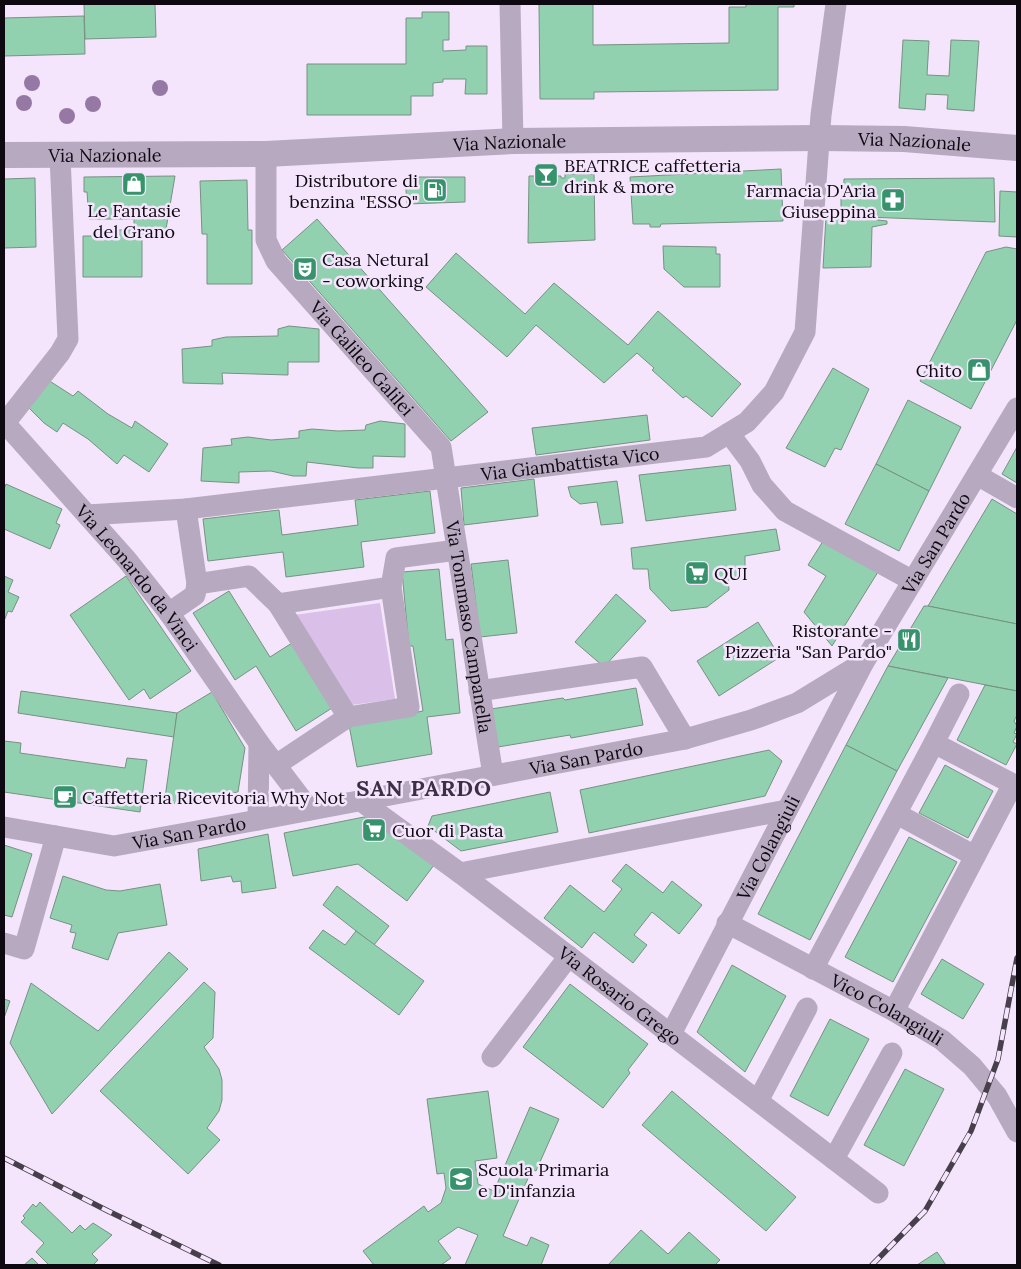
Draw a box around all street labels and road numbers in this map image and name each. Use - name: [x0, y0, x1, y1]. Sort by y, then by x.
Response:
- street label: Via Nazionale: [857, 127, 972, 156]
- street label: Via Nazionale: [452, 129, 567, 156]
- street label: Via Nazionale: [47, 143, 162, 166]
- street label: Via Galileo Galilei: [304, 295, 419, 420]
- street label: Via Giambattista Vico: [479, 441, 661, 485]
- street label: Via San Pardo: [896, 488, 975, 599]
- street label: Via Leonardo da Vinci: [71, 499, 203, 655]
- street label: Via Tommaso Campanella: [441, 518, 498, 735]
- street label: Via San Pardo: [527, 736, 645, 780]
- street label: Via Colangiuli: [731, 791, 804, 905]
- street label: Via San Pardo: [130, 811, 248, 854]
- street label: Via Rosario Grego: [553, 940, 686, 1050]
- street label: Vico Colangiuli: [826, 968, 948, 1050]

